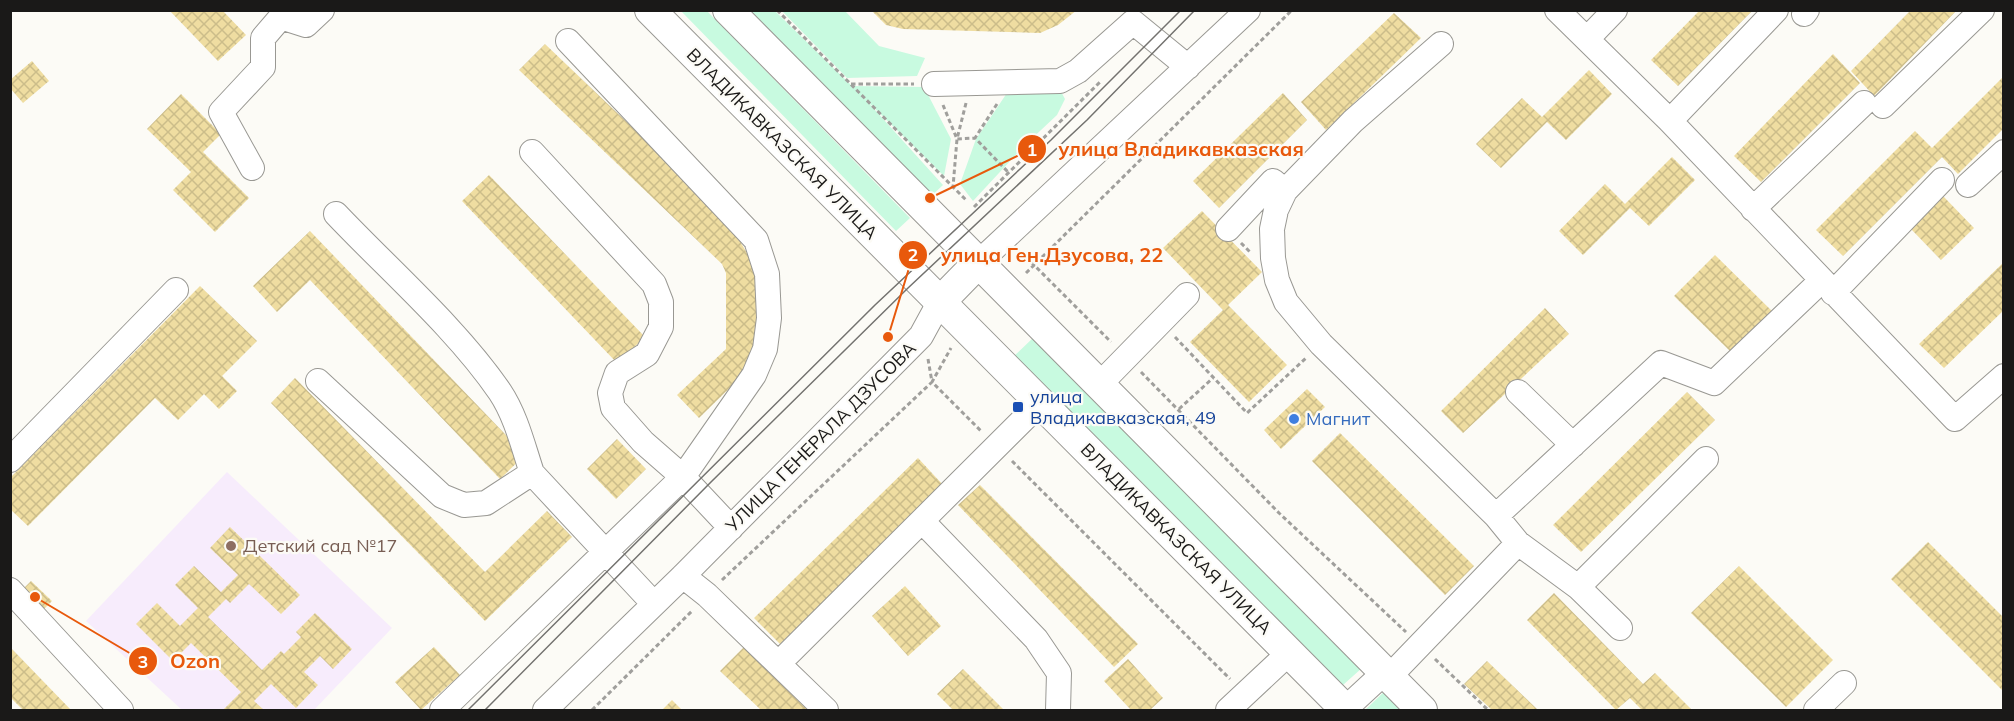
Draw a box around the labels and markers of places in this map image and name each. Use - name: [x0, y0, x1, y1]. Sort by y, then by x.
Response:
- callout: улица Владикавказская: [1017, 130, 1316, 168]
- callout: улица Ген.Дзусова, 22: [898, 236, 1175, 274]
- place label: улица Владикавказская, 49: [1030, 385, 1216, 429]
- marker: улица Владикавказская, 49: [1011, 400, 1025, 414]
- place label: Магнит: [1306, 407, 1371, 430]
- marker: Магнит: [1287, 412, 1301, 426]
- place label: Детский сад №17: [243, 534, 397, 557]
- marker: Детский сад №17: [224, 539, 238, 553]
- callout: Ozon: [128, 642, 232, 680]

